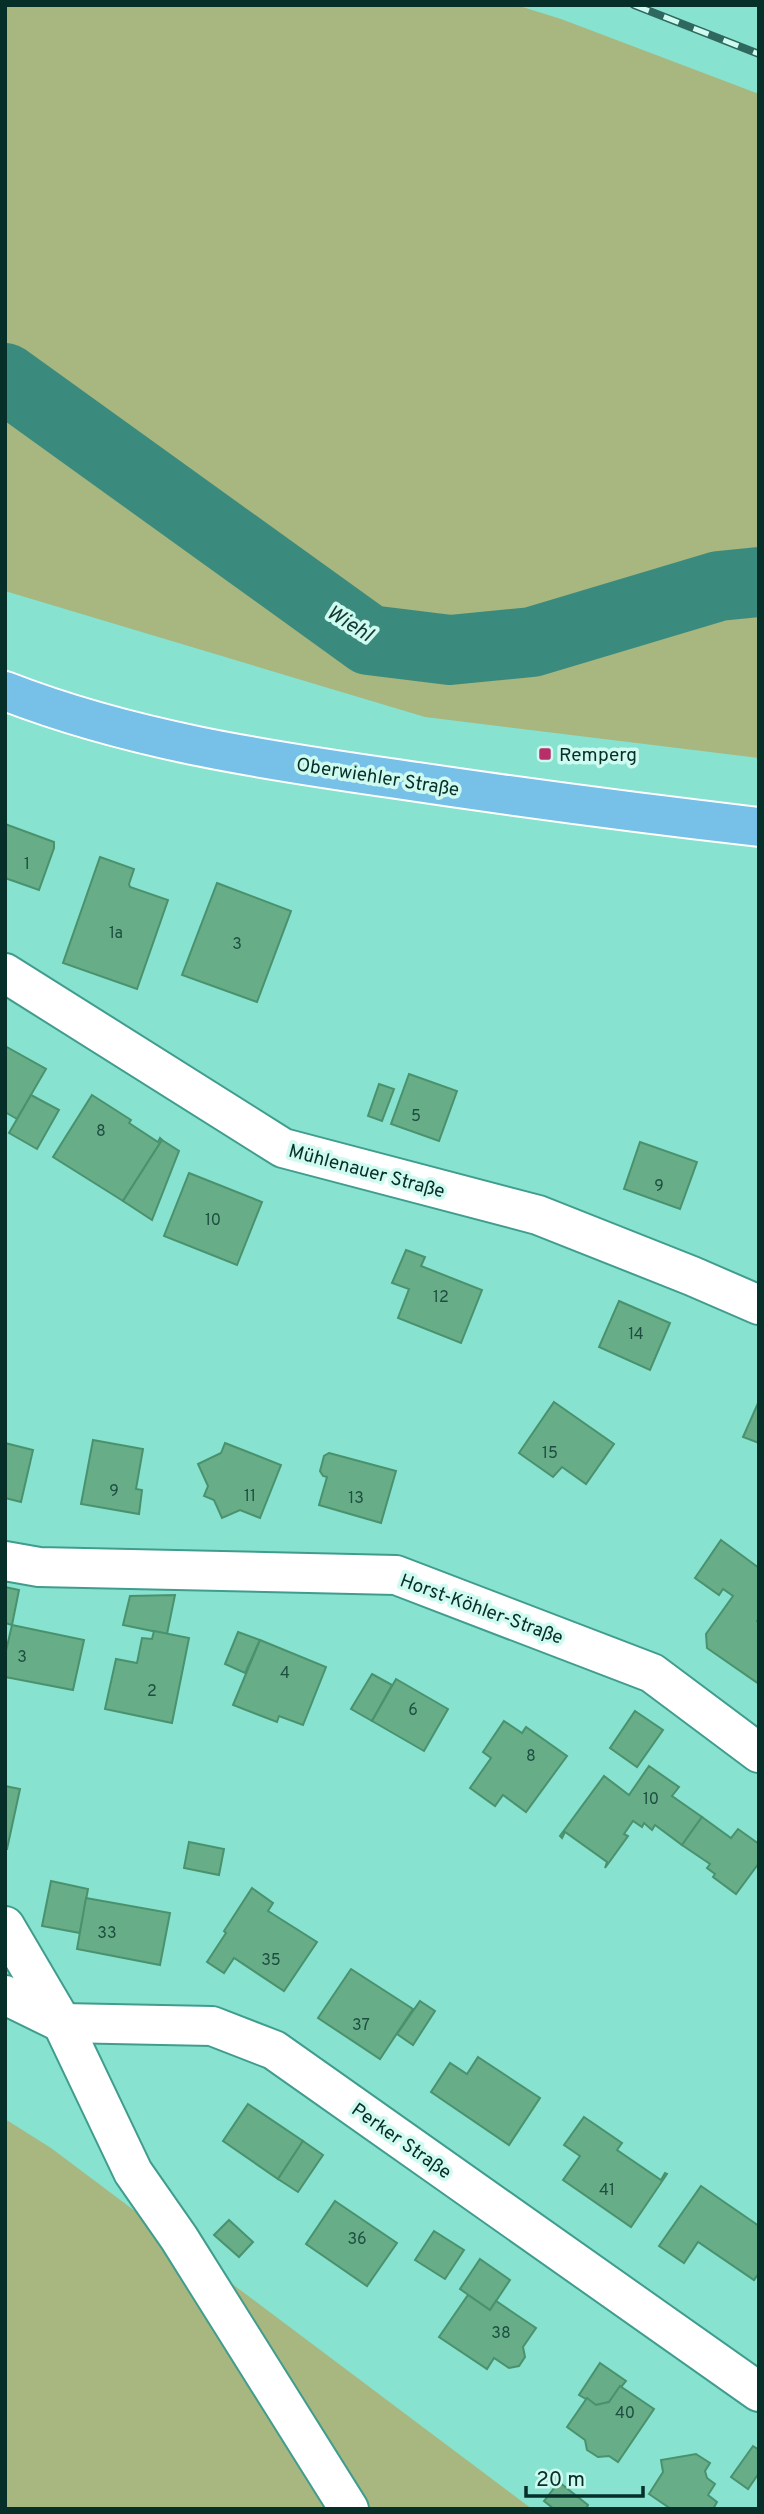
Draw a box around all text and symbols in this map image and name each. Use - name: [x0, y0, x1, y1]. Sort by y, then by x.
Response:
- water label: Wiehl: [321, 600, 379, 650]
- place label: Remperg: [559, 744, 637, 768]
- marker: Remperg: [537, 746, 553, 762]
- street label: Oberwiehler Straße: [295, 753, 461, 803]
- house number: 1: [24, 855, 30, 875]
- house number: 1a: [109, 924, 123, 944]
- house number: 3: [232, 935, 242, 955]
- house number: 5: [411, 1107, 421, 1127]
- house number: 8: [96, 1122, 106, 1142]
- street label: Mühlenauer Straße: [286, 1139, 447, 1204]
- house number: 9: [654, 1177, 664, 1197]
- house number: 10: [205, 1211, 221, 1231]
- house number: 12: [433, 1288, 449, 1308]
- house number: 14: [628, 1325, 644, 1345]
- house number: 15: [542, 1444, 558, 1464]
- house number: 9: [109, 1482, 119, 1502]
- house number: 11: [244, 1487, 256, 1507]
- house number: 13: [348, 1489, 364, 1509]
- street label: Horst-Köhler-Straße: [396, 1569, 566, 1651]
- house number: 3: [17, 1648, 27, 1668]
- house number: 4: [280, 1664, 290, 1684]
- house number: 2: [147, 1682, 157, 1702]
- house number: 6: [408, 1701, 418, 1721]
- house number: 8: [526, 1747, 536, 1767]
- house number: 10: [643, 1790, 659, 1810]
- house number: 33: [97, 1924, 117, 1944]
- house number: 35: [261, 1951, 281, 1971]
- house number: 37: [352, 2016, 370, 2036]
- street label: Perker Straße: [346, 2098, 456, 2185]
- house number: 41: [599, 2181, 615, 2201]
- house number: 36: [347, 2230, 367, 2250]
- house number: 38: [491, 2324, 511, 2344]
- house number: 40: [615, 2404, 635, 2424]
- scale bar: [526, 2454, 643, 2498]
- text: 20 m: [536, 2467, 585, 2494]

